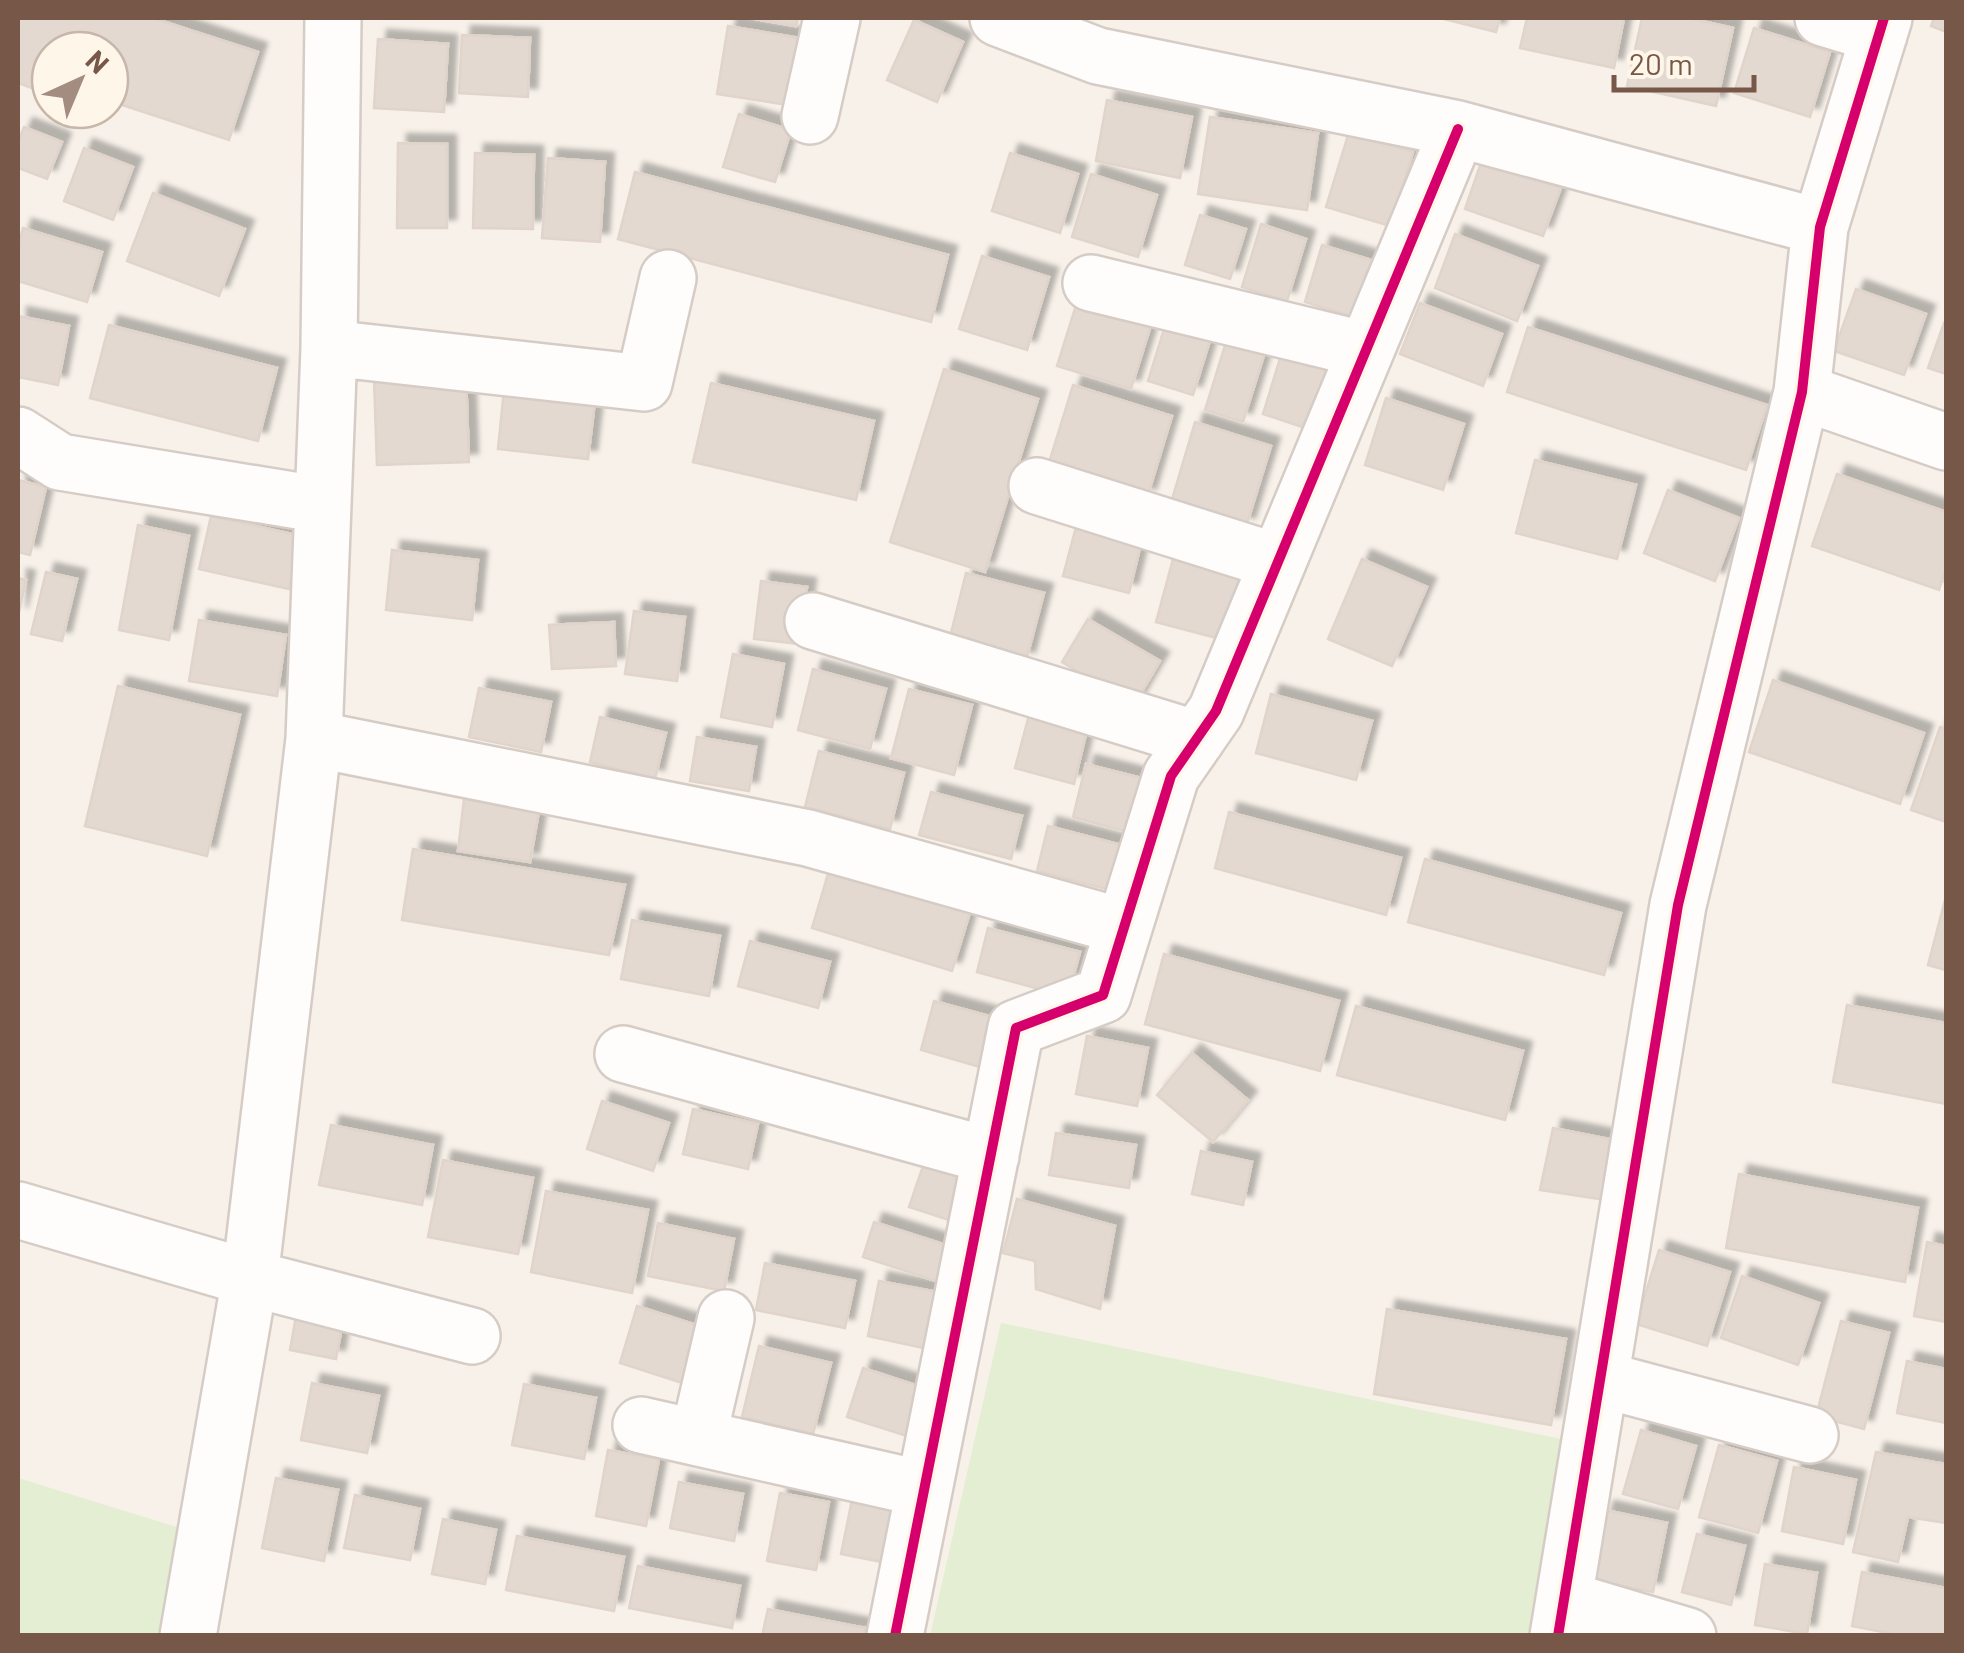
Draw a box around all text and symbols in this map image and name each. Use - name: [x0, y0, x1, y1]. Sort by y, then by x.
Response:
- north arrow: [30, 30, 130, 130]
- scale bar: [1614, 30, 1754, 92]
- text: N: [80, 43, 117, 80]
- text: 20 m: [1629, 45, 1693, 81]

